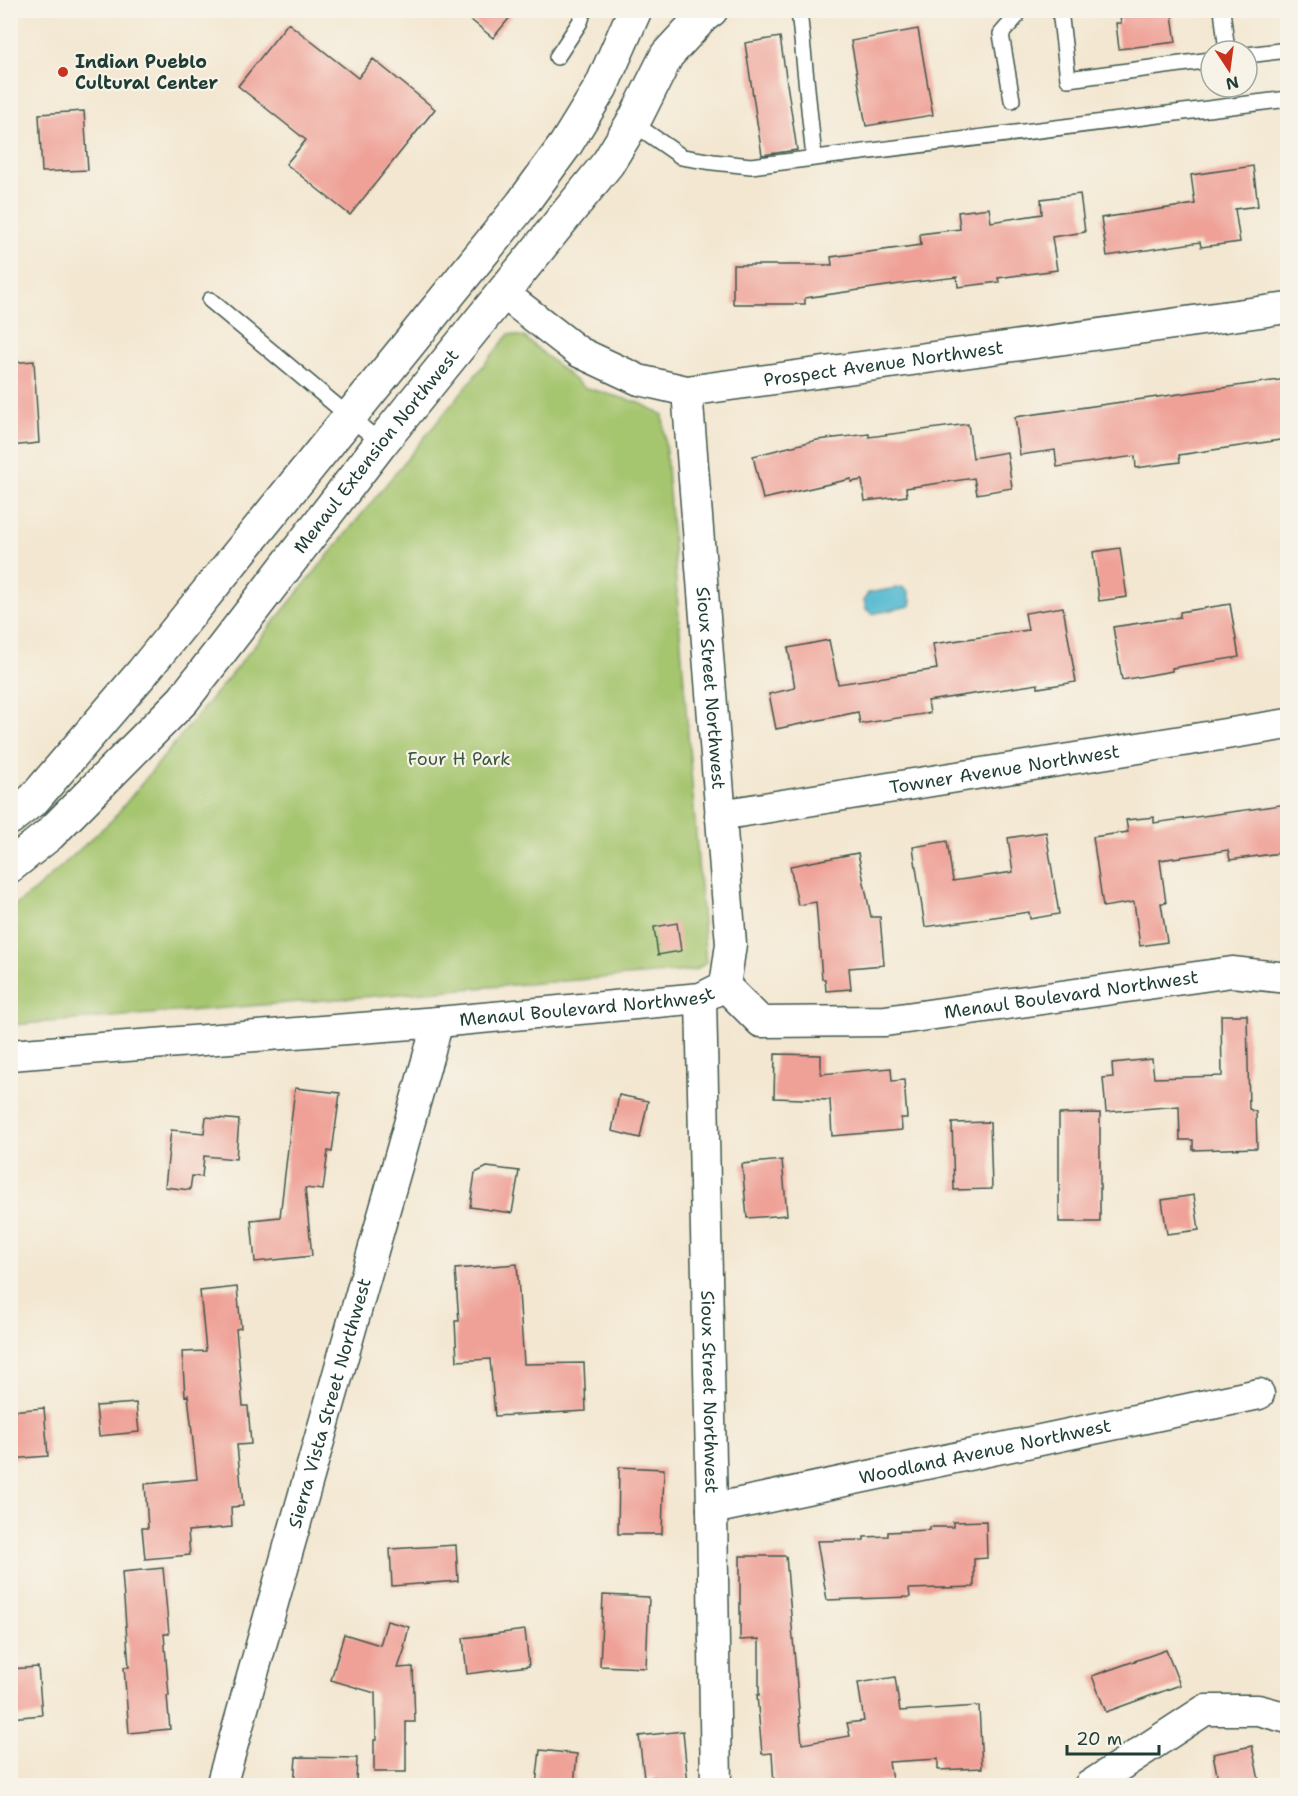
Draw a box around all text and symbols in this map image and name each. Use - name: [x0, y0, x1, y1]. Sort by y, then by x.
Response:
- north arrow: [1199, 39, 1259, 99]
- place label: Indian Pueblo Cultural Center: [75, 50, 219, 95]
- marker: Indian Pueblo Cultural Center: [56, 65, 70, 79]
- text: N: [1224, 71, 1241, 95]
- street label: Prospect Avenue Northwest: [762, 335, 1005, 392]
- street label: Menaul Extension Northwest: [288, 344, 464, 558]
- street label: Sioux Street Northwest: [691, 586, 731, 790]
- street label: Towner Avenue Northwest: [888, 739, 1121, 800]
- park label: Four H Park: [407, 747, 511, 771]
- street label: Menaul Boulevard Northwest: [943, 965, 1200, 1025]
- street label: Menaul Boulevard Northwest: [458, 981, 719, 1032]
- street label: Sierra Vista Street Northwest: [283, 1275, 377, 1531]
- street label: Sioux Street Northwest: [695, 1290, 724, 1494]
- street label: Woodland Avenue Northwest: [857, 1413, 1113, 1490]
- scale bar: [1067, 1718, 1158, 1756]
- text: 20 m: [1076, 1727, 1122, 1751]

